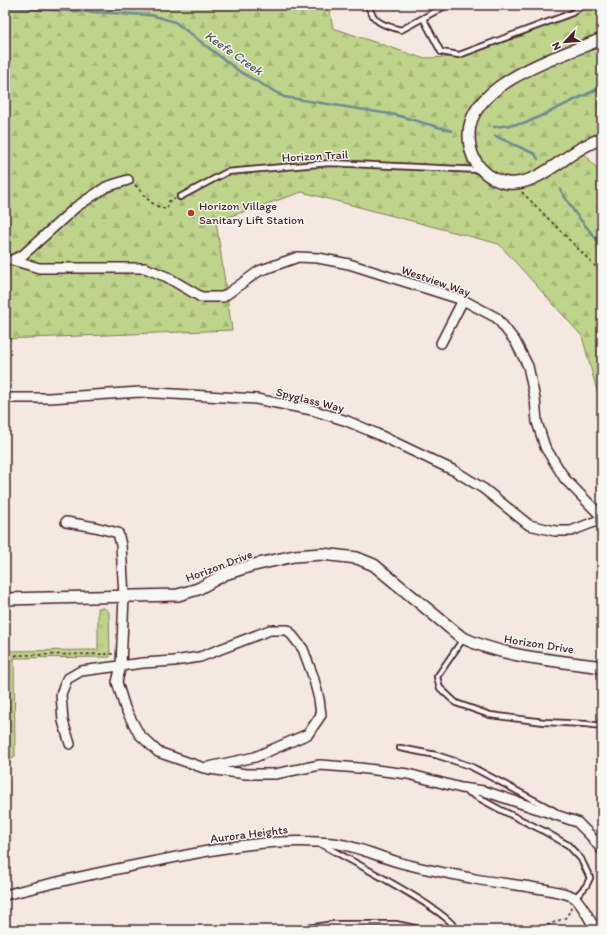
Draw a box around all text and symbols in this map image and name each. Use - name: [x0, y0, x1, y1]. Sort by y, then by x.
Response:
- north arrow: [545, 22, 585, 62]
- water label: Keefe Creek: [202, 28, 267, 79]
- text: N: [549, 40, 564, 52]
- street label: Horizon Trail: [281, 147, 349, 165]
- place label: Horizon Village Sanitary Lift Station: [199, 199, 304, 227]
- marker: Horizon Village Sanitary Lift Station: [186, 208, 196, 218]
- street label: Westview Way: [399, 263, 473, 300]
- street label: Spyglass Way: [274, 385, 346, 415]
- street label: Horizon Drive: [184, 547, 255, 585]
- street label: Horizon Drive: [503, 632, 575, 656]
- street label: Aurora Heights: [209, 822, 289, 846]

